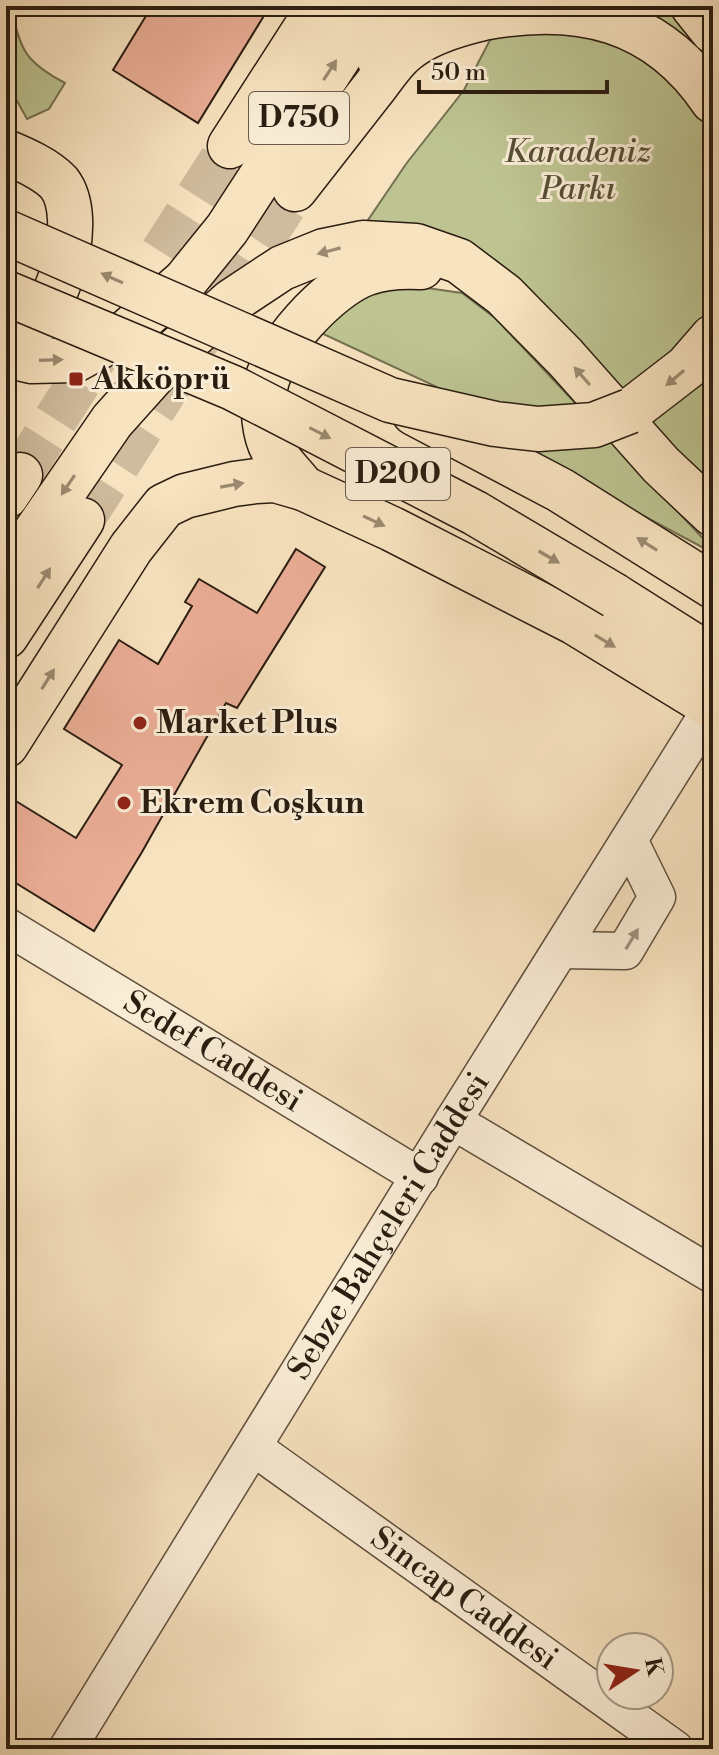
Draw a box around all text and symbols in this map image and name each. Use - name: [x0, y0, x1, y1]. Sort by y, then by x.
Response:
- scale bar: [419, 44, 607, 94]
- text: 50 m: [431, 58, 486, 88]
- one-way arrow: [323, 59, 338, 80]
- road number: D750: [249, 92, 349, 144]
- park label: Karadeniz Parkı: [504, 132, 652, 209]
- one-way arrow: [317, 245, 342, 257]
- one-way arrow: [101, 272, 124, 285]
- one-way arrow: [39, 354, 64, 367]
- place label: Akköprü: [91, 359, 230, 399]
- one-way arrow: [574, 366, 592, 386]
- one-way arrow: [665, 369, 685, 386]
- marker: Akköprü: [67, 370, 85, 388]
- one-way arrow: [309, 427, 332, 440]
- road number: D200: [346, 448, 450, 500]
- one-way arrow: [61, 474, 76, 496]
- one-way arrow: [220, 478, 245, 490]
- one-way arrow: [363, 514, 386, 527]
- one-way arrow: [636, 538, 658, 552]
- one-way arrow: [538, 550, 560, 564]
- one-way arrow: [36, 567, 51, 588]
- one-way arrow: [594, 634, 616, 648]
- one-way arrow: [40, 669, 55, 690]
- place label: Market Plus: [156, 703, 338, 743]
- marker: Market Plus: [131, 714, 149, 732]
- place label: Ekrem Coşkun: [140, 783, 365, 823]
- marker: Ekrem Coşkun: [115, 794, 133, 812]
- one-way arrow: [625, 928, 639, 950]
- street label: Sedef Caddesi: [116, 982, 310, 1121]
- street label: Sebze Bahçeleri Caddesi: [279, 1065, 498, 1387]
- street label: Sincap Caddesi: [363, 1518, 566, 1679]
- north arrow: [595, 1631, 675, 1711]
- text: K: [638, 1656, 668, 1680]

